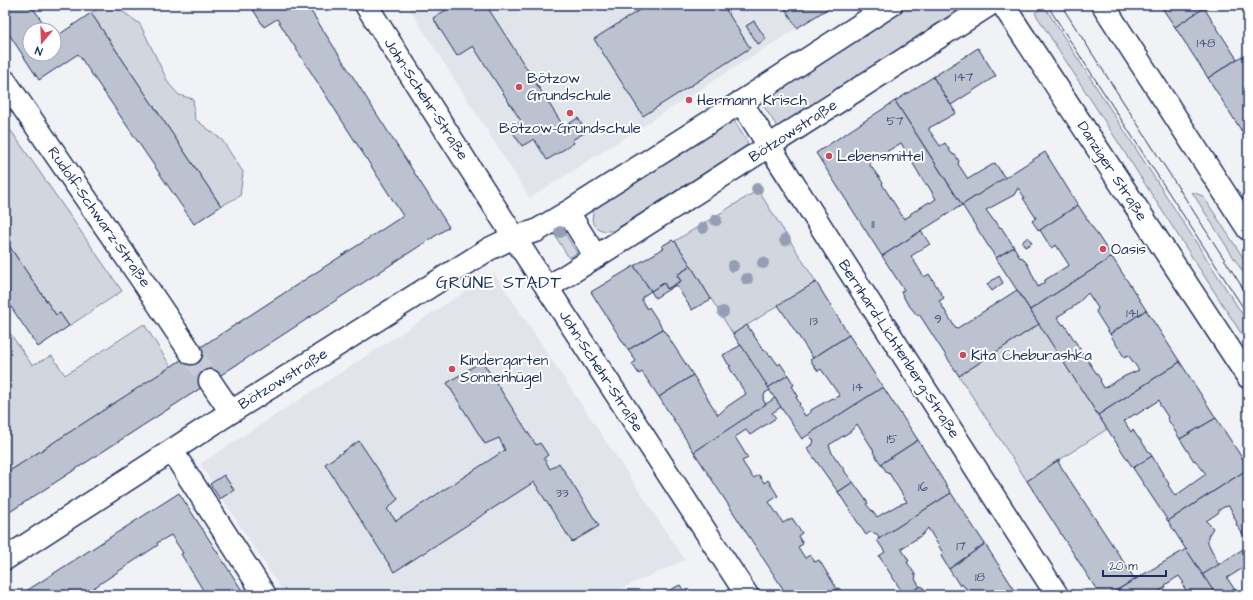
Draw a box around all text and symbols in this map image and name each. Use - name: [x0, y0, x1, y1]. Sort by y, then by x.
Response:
- north arrow: [22, 22, 62, 62]
- street label: John-Schehr-Straße: [379, 34, 473, 164]
- house number: 148: [1197, 34, 1216, 52]
- text: N: [33, 43, 45, 59]
- place label: Bötzow Grundschule: [527, 68, 611, 106]
- house number: 147: [955, 68, 973, 86]
- marker: Bötzow Grundschule: [514, 82, 524, 92]
- place label: Hermann Krisch: [697, 90, 807, 111]
- marker: Hermann Krisch: [684, 95, 694, 105]
- street label: Bötzowstraße: [745, 95, 841, 167]
- marker: Bötzow-Grundschule: [565, 108, 575, 118]
- house number: 57: [886, 112, 904, 130]
- street label: Danziger Straße: [1071, 117, 1152, 226]
- place label: Bötzow-Grundschule: [499, 118, 641, 139]
- street label: Rudolf-Schwarz-Straße: [42, 142, 156, 292]
- place label: Lebensmittel: [837, 146, 924, 167]
- marker: Lebensmittel: [824, 151, 834, 161]
- house number: 11: [871, 215, 875, 233]
- place label: Oasis: [1111, 239, 1146, 260]
- marker: Oasis: [1098, 244, 1108, 254]
- street label: Bernhard-Lichtenberg-Straße: [832, 256, 965, 443]
- district label: GRÜNE STADT: [436, 271, 562, 295]
- house number: 141: [1126, 304, 1138, 322]
- street label: John-Schehr-Straße: [554, 306, 648, 436]
- house number: 9: [934, 310, 942, 328]
- house number: 13: [810, 312, 819, 330]
- street label: Bötzowstraße: [234, 343, 332, 415]
- place label: Kita Cheburashka: [971, 345, 1092, 366]
- place label: Kindergarten Sonnenhügel: [460, 350, 549, 389]
- marker: Kita Cheburashka: [958, 350, 968, 360]
- marker: Kindergarten Sonnenhügel: [447, 364, 457, 374]
- house number: 14: [853, 378, 863, 396]
- house number: 15: [887, 430, 897, 448]
- house number: 16: [918, 478, 928, 496]
- house number: 33: [555, 484, 569, 502]
- house number: 17: [956, 537, 966, 555]
- scale bar: [1103, 552, 1166, 578]
- text: 20 m: [1109, 558, 1138, 575]
- house number: 18: [975, 568, 986, 586]

